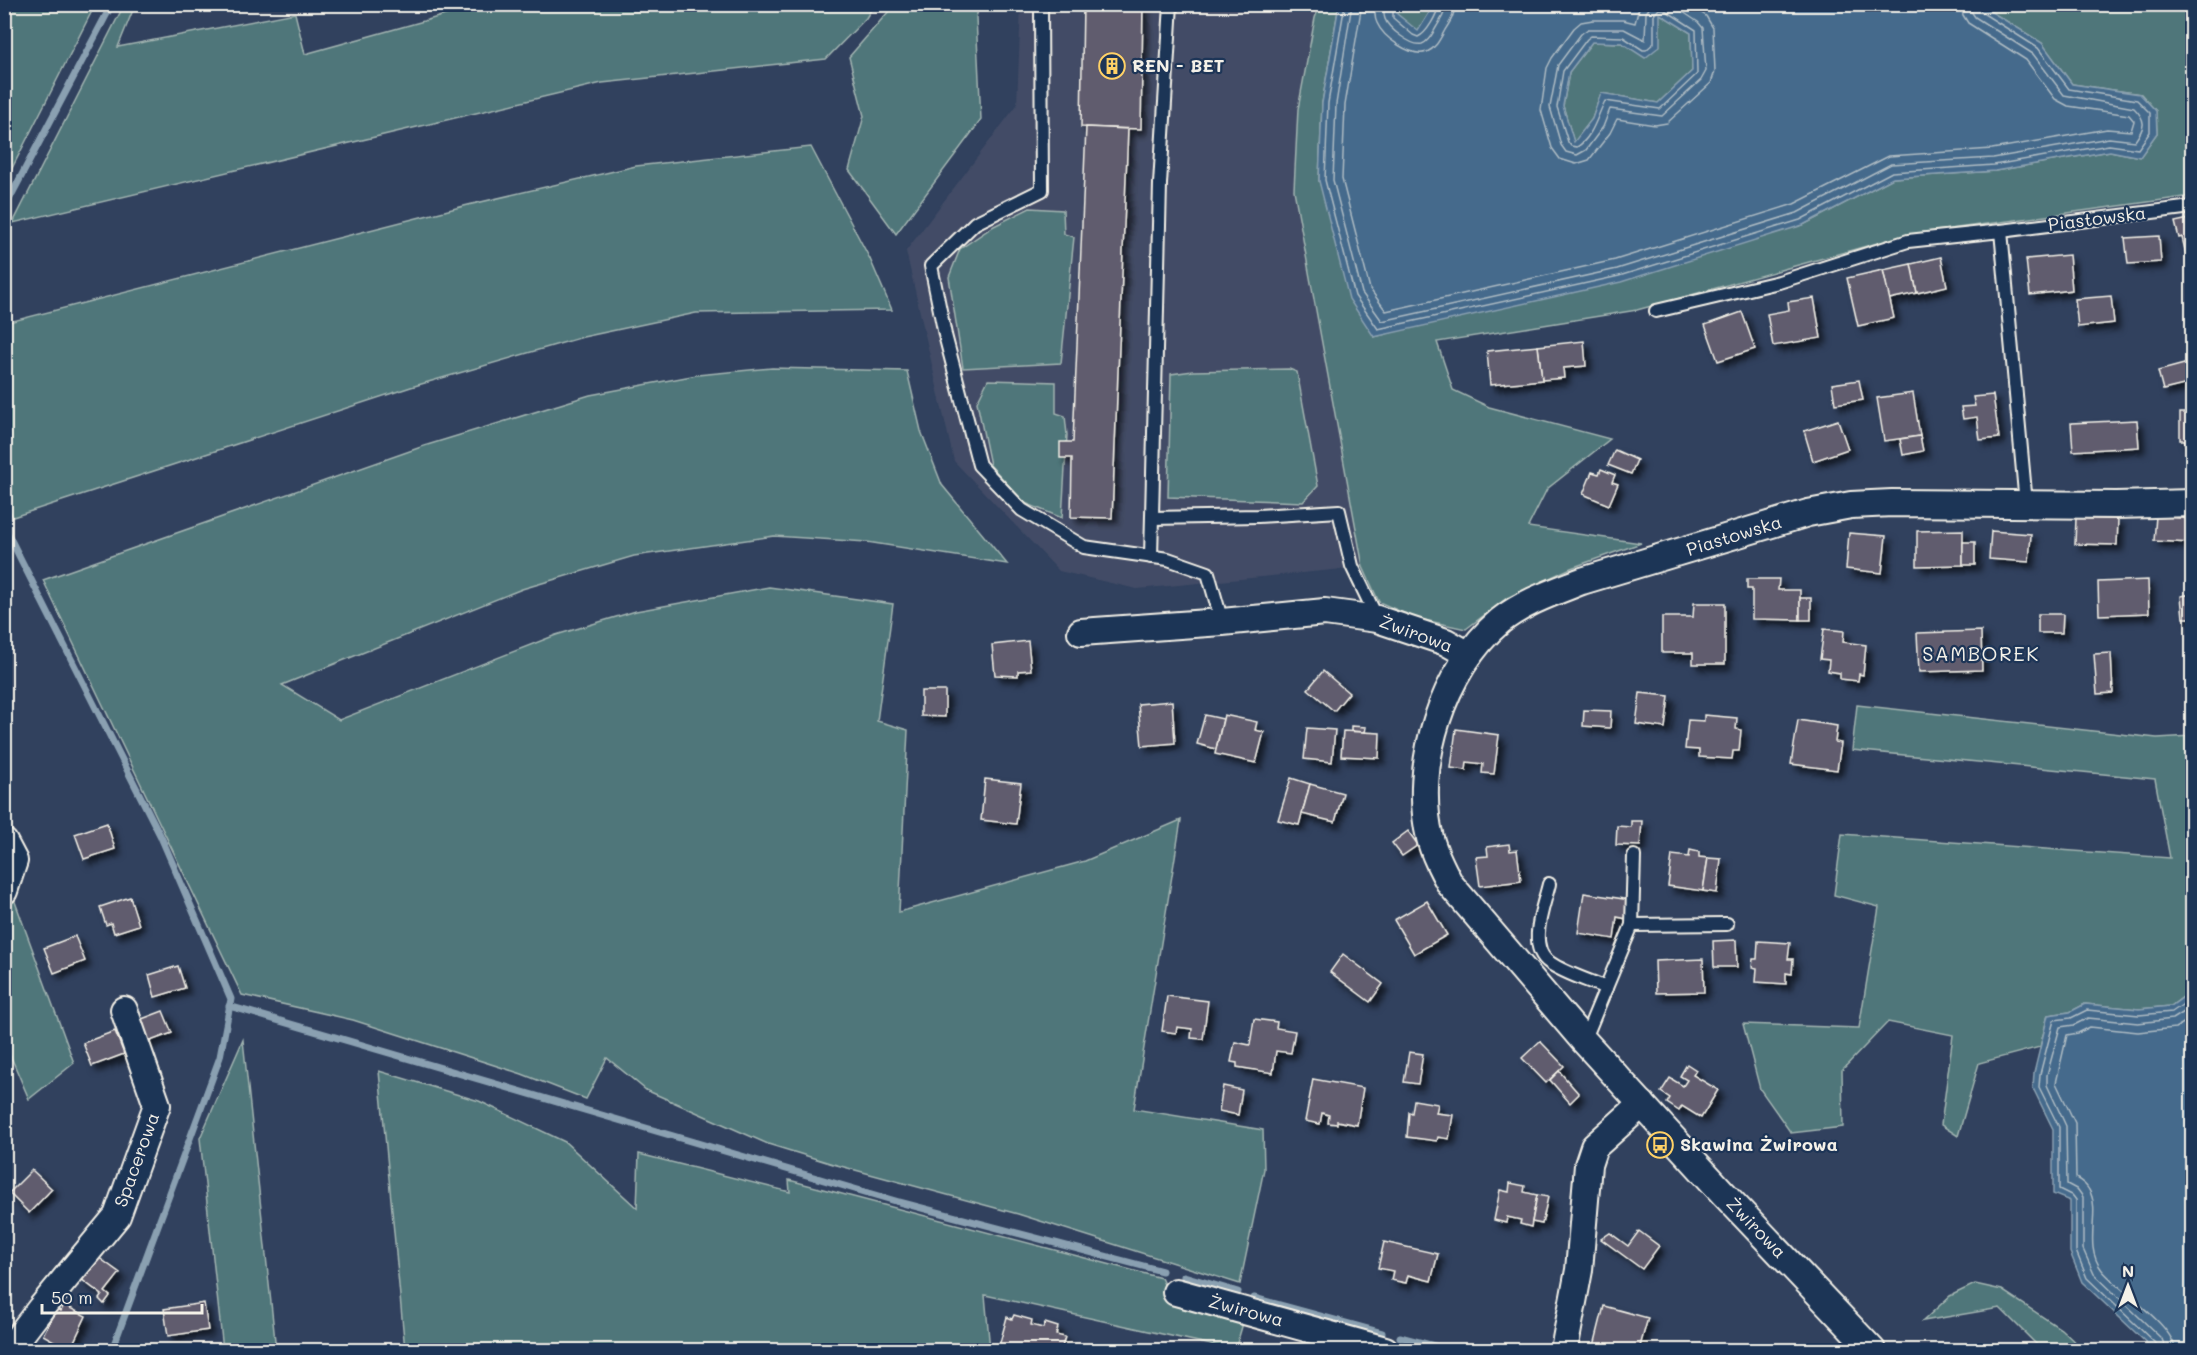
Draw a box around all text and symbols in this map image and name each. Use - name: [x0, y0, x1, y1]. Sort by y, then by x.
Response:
- building icon: REN - BET: [1097, 51, 1127, 81]
- place label: REN - BET: [1132, 53, 1225, 77]
- street label: Piastowska: [2047, 200, 2147, 236]
- street label: Piastowska: [1683, 509, 1784, 561]
- street label: Żwirowa: [1376, 609, 1456, 657]
- district label: SAMBOREK: [1922, 640, 2040, 666]
- street label: Spacerowa: [108, 1109, 164, 1210]
- bus stop icon: Skawina Żwirowa: [1645, 1130, 1675, 1160]
- place label: Skawina Żwirowa: [1680, 1132, 1838, 1156]
- street label: Żwirowa: [1722, 1191, 1792, 1263]
- north arrow: [2098, 1256, 2158, 1316]
- text: N: [2122, 1260, 2134, 1281]
- scale bar: [42, 1277, 202, 1315]
- text: 50 m: [51, 1285, 93, 1309]
- street label: Żwirowa: [1206, 1289, 1286, 1332]

